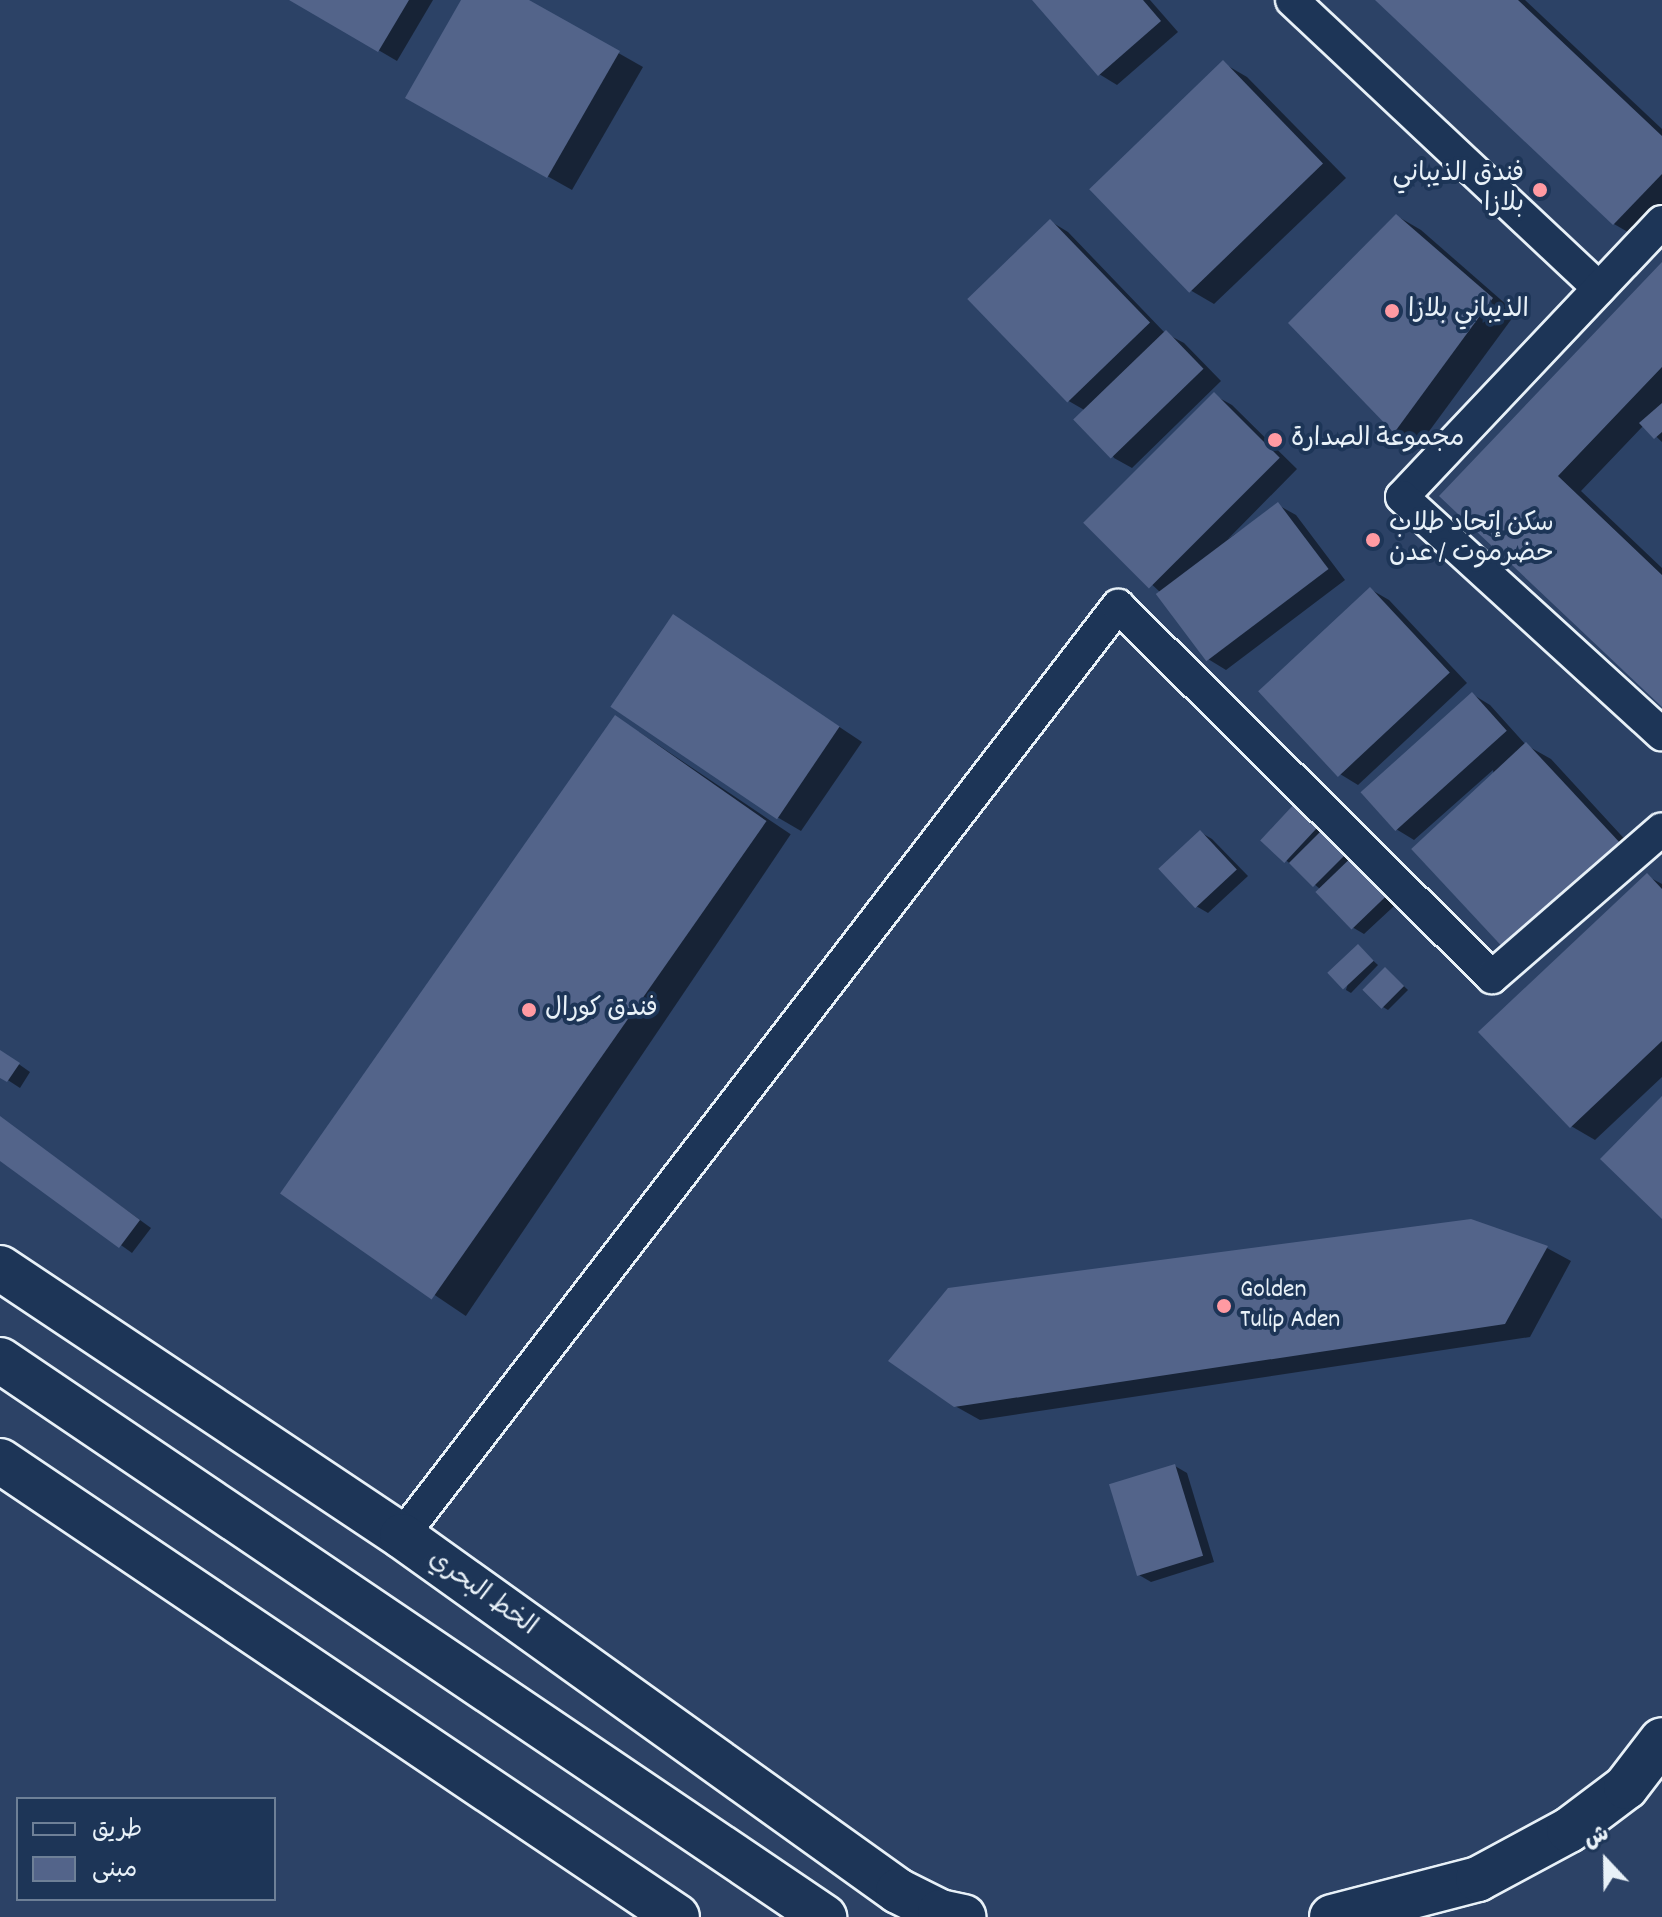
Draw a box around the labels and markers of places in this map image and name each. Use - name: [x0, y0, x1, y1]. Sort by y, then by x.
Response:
- place label: فندق الذيباني بلازا: [1393, 159, 1524, 220]
- marker: فندق الذيباني بلازا: [1531, 181, 1549, 199]
- place label: الذيباني بلازا: [1408, 295, 1529, 327]
- marker: الذيباني بلازا: [1383, 302, 1401, 320]
- place label: مجموعة الصدارة: [1291, 424, 1464, 456]
- marker: مجموعة الصدارة: [1266, 431, 1284, 449]
- place label: سكن إتحاد طلاب حضرموت / عدن: [1389, 509, 1554, 570]
- marker: سكن إتحاد طلاب حضرموت / عدن: [1364, 531, 1382, 549]
- place label: فندق كورال: [545, 994, 658, 1026]
- marker: فندق كورال: [520, 1001, 538, 1019]
- place label: Golden Tulip Aden: [1240, 1275, 1340, 1336]
- marker: Golden Tulip Aden: [1215, 1297, 1233, 1315]

